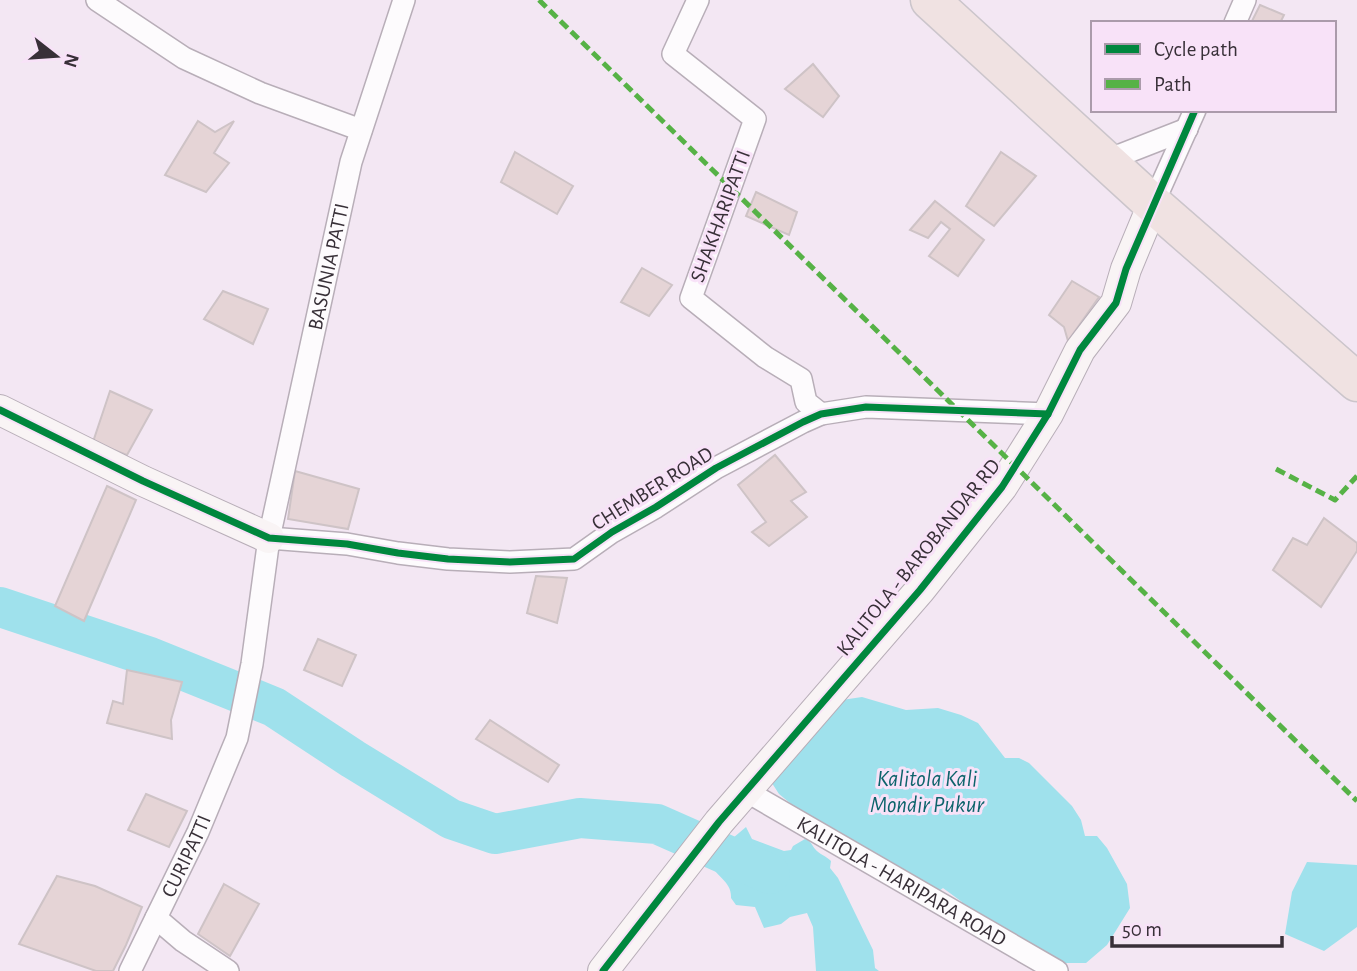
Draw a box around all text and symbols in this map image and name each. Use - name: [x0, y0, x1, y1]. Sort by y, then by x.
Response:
- north arrow: [21, 21, 91, 91]
- legend: [1091, 21, 1336, 112]
- text: Cycle path: [1154, 39, 1238, 60]
- text: N: [60, 51, 82, 70]
- text: Path: [1154, 74, 1192, 95]
- street label: SHAKHARIPATTI: [687, 147, 754, 285]
- street label: BASUNIA PATTI: [305, 201, 353, 332]
- street label: CHEMBER ROAD: [588, 443, 717, 534]
- street label: KALITOLA - BAROBANDAR RD: [833, 455, 1004, 660]
- water label: Kalitola Kali Mondir Pukur: [870, 768, 984, 817]
- street label: CURIPATTI: [158, 812, 215, 901]
- street label: KALITOLA - HARIPARA ROAD: [793, 813, 1010, 950]
- scale bar: [1112, 904, 1282, 948]
- text: 50 m: [1122, 919, 1162, 940]

